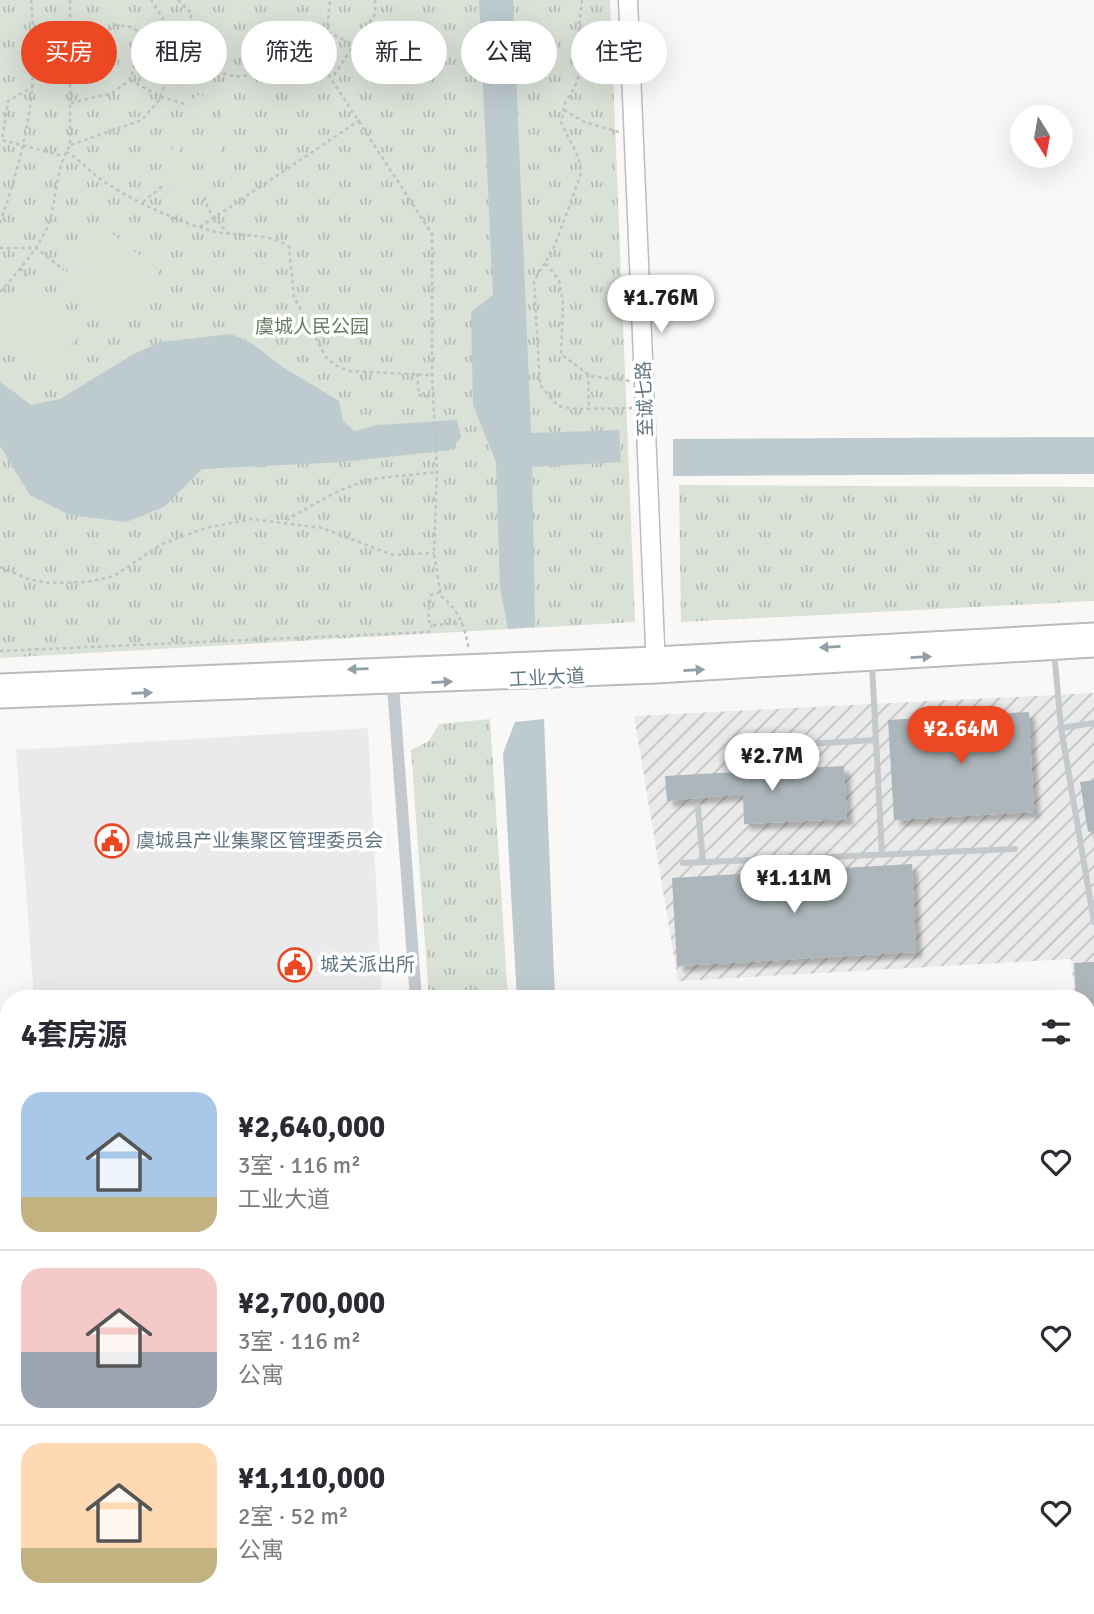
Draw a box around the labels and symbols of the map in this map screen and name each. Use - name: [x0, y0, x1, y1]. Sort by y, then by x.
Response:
- north arrow: [1010, 105, 1073, 168]
- pin: ¥1.76M: [604, 276, 718, 335]
- park label: 虞城人民公园: [255, 315, 369, 339]
- street label: 至诚七路: [632, 361, 658, 437]
- one-way arrow: [819, 642, 841, 653]
- one-way arrow: [911, 652, 933, 663]
- one-way arrow: [347, 664, 369, 675]
- street label: 工业大道: [508, 664, 586, 692]
- one-way arrow: [683, 665, 705, 676]
- one-way arrow: [432, 677, 454, 688]
- one-way arrow: [131, 688, 153, 699]
- pin: ¥2.64M: [904, 706, 1018, 766]
- pin: ¥2.7M: [723, 734, 821, 793]
- public building icon: 虞城县产业集聚区管理委员会: [93, 822, 131, 860]
- place label: 虞城县产业集聚区管理委员会: [136, 829, 383, 853]
- pin: ¥1.11M: [737, 856, 851, 915]
- public building icon: 城关派出所: [276, 946, 314, 984]
- place label: 城关派出所: [320, 953, 415, 977]

